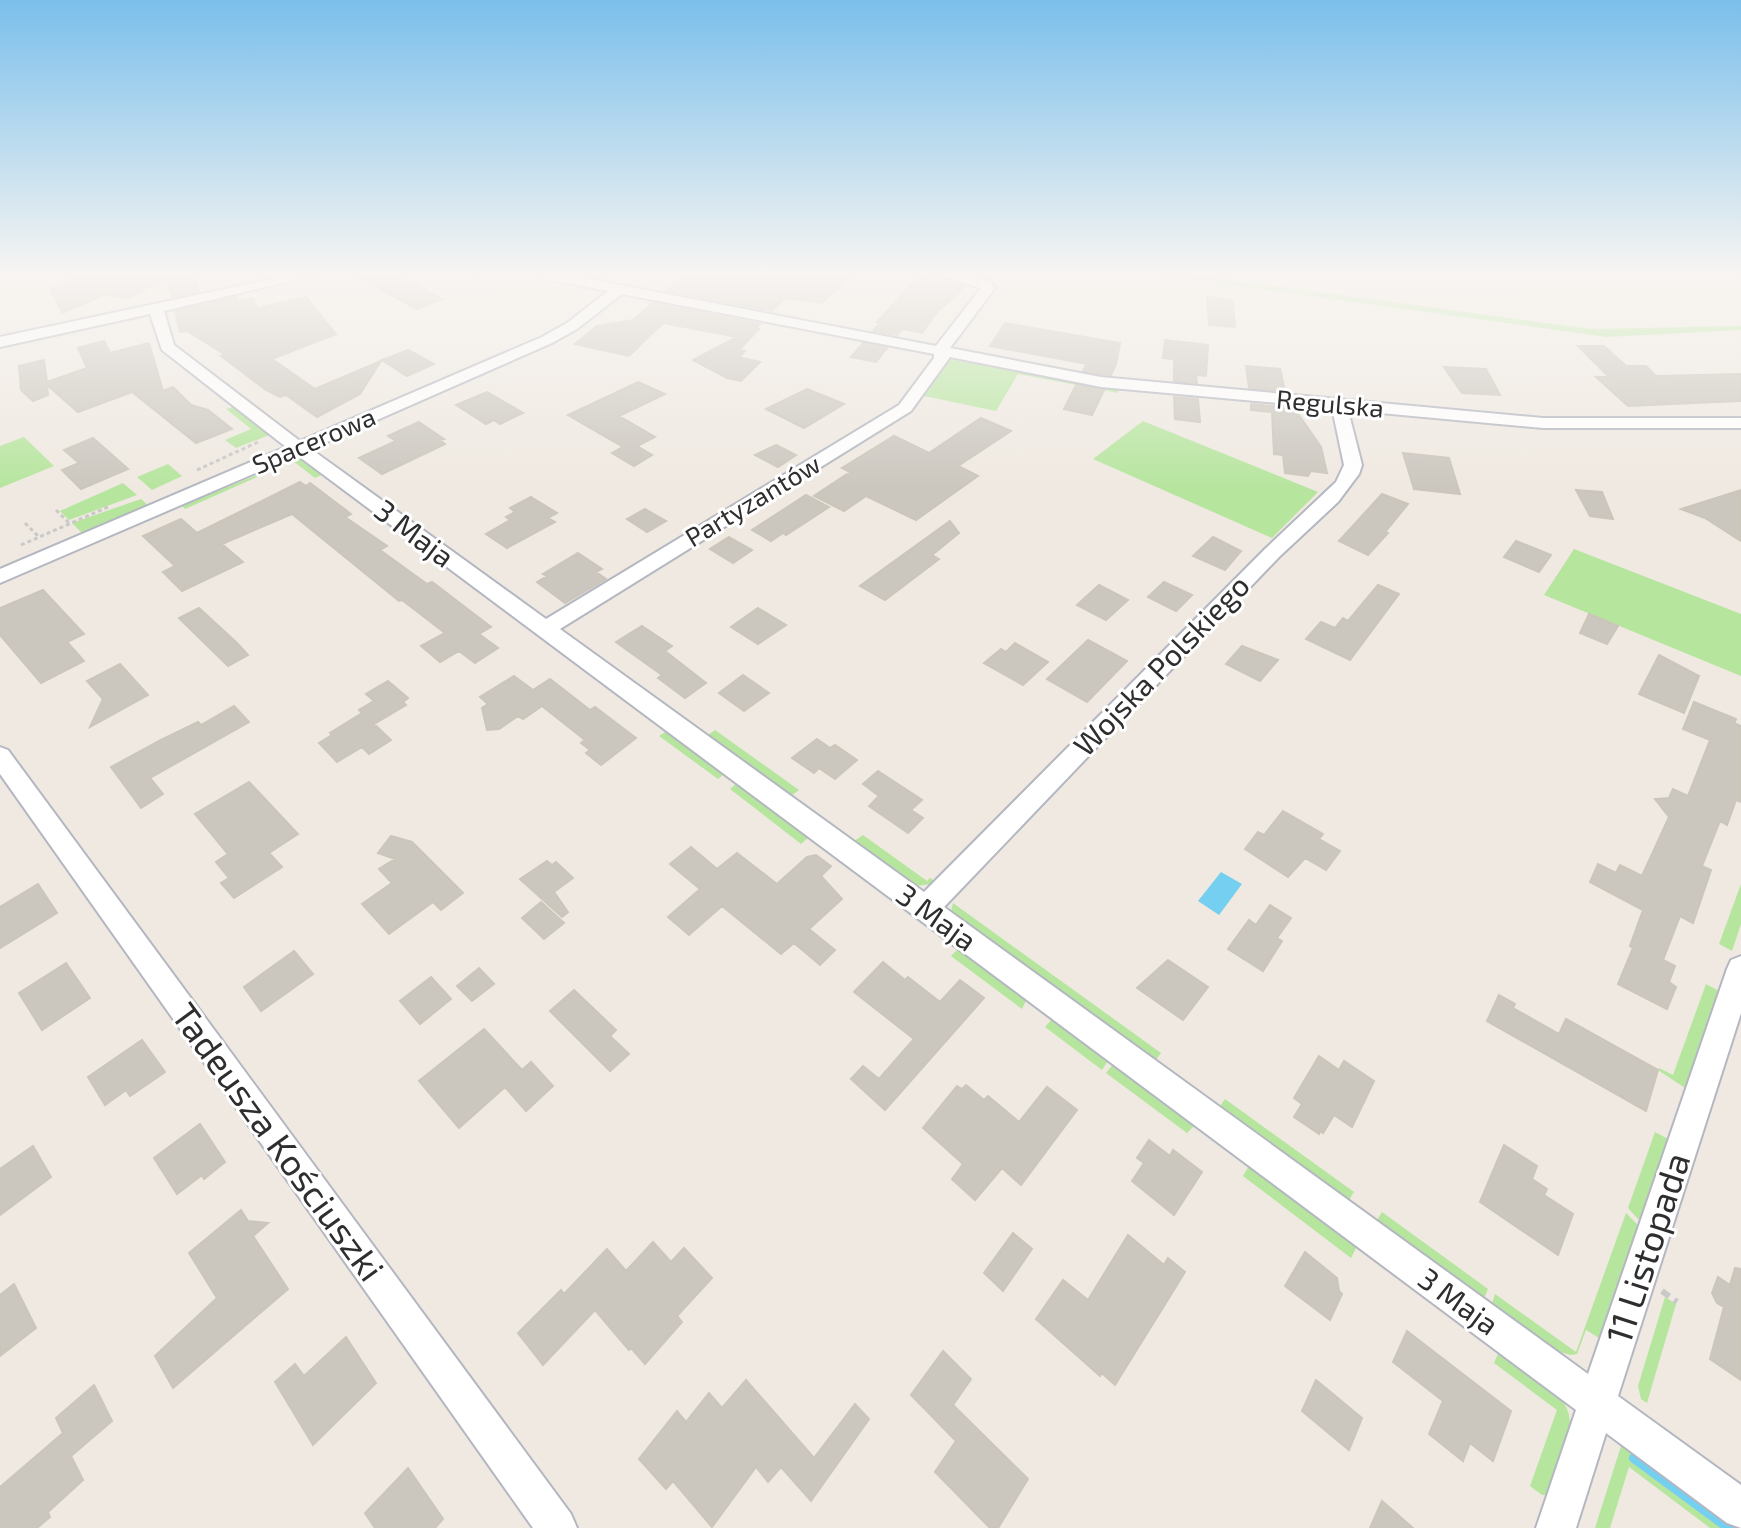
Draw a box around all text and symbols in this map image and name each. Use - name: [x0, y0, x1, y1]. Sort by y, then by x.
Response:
- street label: Regulska: [1275, 382, 1385, 423]
- street label: Spacerowa: [247, 400, 380, 479]
- street label: Partyzantów: [679, 447, 825, 552]
- street label: 3 Maja: [368, 491, 462, 574]
- street label: Wojska Polskiego: [1065, 567, 1256, 762]
- street label: 3 Maja: [890, 875, 984, 957]
- street label: Tadeusza Kościuszki: [164, 994, 394, 1288]
- street label: 11 Listopada: [1596, 1147, 1698, 1348]
- street label: 3 Maja: [1412, 1259, 1506, 1341]

